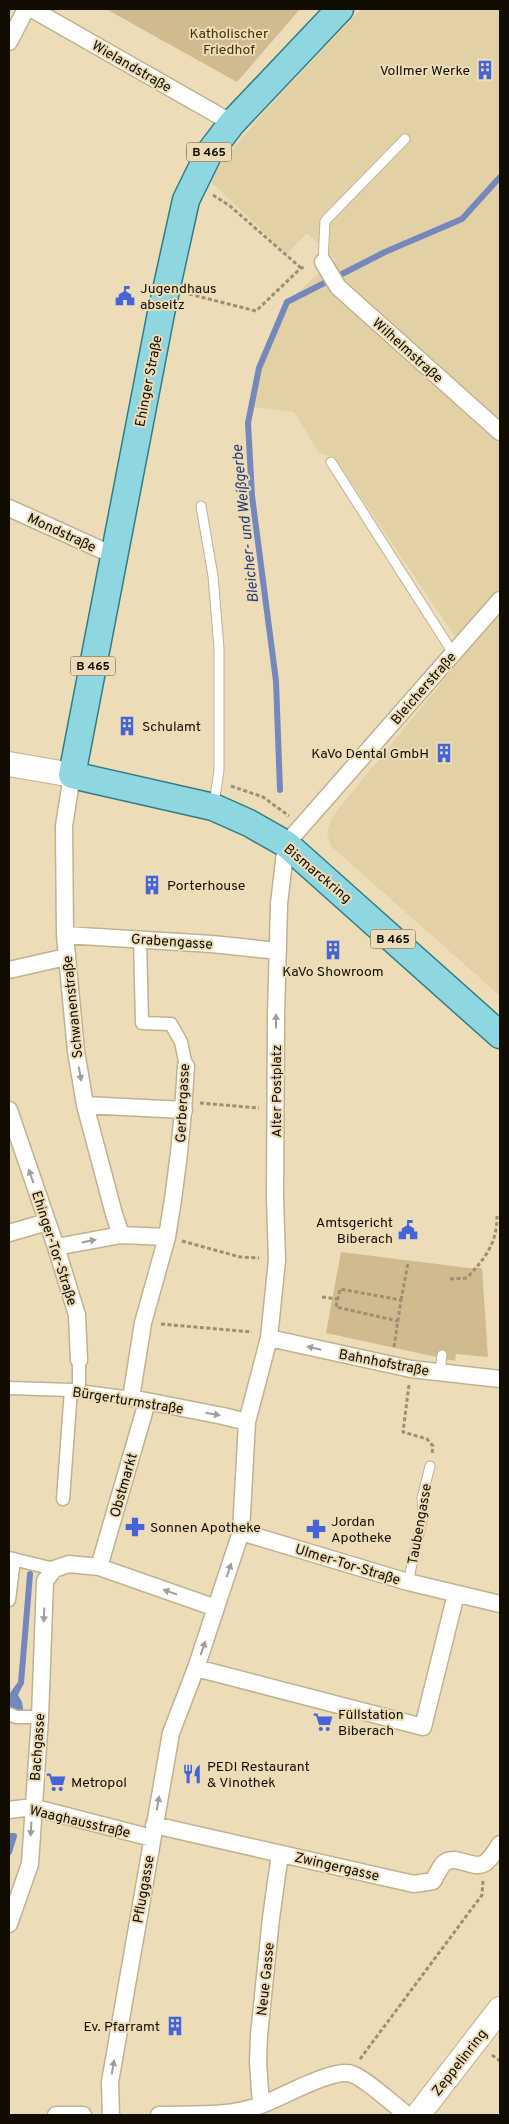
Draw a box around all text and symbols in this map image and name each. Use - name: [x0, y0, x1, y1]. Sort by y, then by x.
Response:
- park label: Katholischer Friedhof: [190, 26, 269, 59]
- street label: Wielandstraße: [88, 38, 174, 97]
- building icon: Vollmer Werke: [474, 59, 496, 81]
- place label: Vollmer Werke: [380, 63, 470, 80]
- road number: B 465: [186, 142, 232, 162]
- place label: Jugendhaus abseitz: [140, 281, 217, 314]
- public building icon: Jugendhaus abseitz: [114, 285, 136, 307]
- street label: Wilhelmstraße: [368, 315, 446, 387]
- street label: Ehinger Straße: [132, 334, 167, 429]
- water label: Bleicher- und Weißgerbe: [229, 443, 264, 604]
- street label: Mondstraße: [24, 510, 98, 557]
- street label: Bleicherstraße: [388, 649, 460, 729]
- road number: B 465: [70, 656, 116, 676]
- building icon: Schulamt: [116, 715, 138, 737]
- place label: Schulamt: [142, 719, 201, 736]
- building icon: KaVo Dental GmbH: [433, 742, 455, 764]
- place label: KaVo Dental GmbH: [311, 746, 429, 763]
- street label: Bismarckring: [280, 841, 354, 907]
- building icon: Porterhouse: [141, 874, 163, 896]
- place label: Porterhouse: [167, 878, 245, 895]
- road number: B 465: [370, 930, 416, 949]
- street label: Grabengasse: [130, 931, 213, 954]
- building icon: KaVo Showroom: [322, 939, 344, 961]
- street label: Schwanenstraße: [60, 955, 87, 1059]
- place label: KaVo Showroom: [282, 964, 384, 981]
- one-way arrow: [272, 1013, 280, 1029]
- street label: Alter Postplatz: [269, 1044, 286, 1138]
- street label: Gerbergasse: [173, 1063, 194, 1143]
- one-way arrow: [77, 1067, 85, 1083]
- one-way arrow: [27, 1168, 34, 1183]
- street label: Ehinger-Tor-Straße: [27, 1189, 80, 1308]
- place label: Amtsgericht Biberach: [316, 1215, 393, 1248]
- public building icon: Amtsgericht Biberach: [397, 1219, 419, 1241]
- one-way arrow: [81, 1236, 97, 1244]
- one-way arrow: [307, 1344, 322, 1352]
- street label: Bahnhofstraße: [337, 1346, 430, 1381]
- street label: Bürgerturmstraße: [71, 1384, 185, 1419]
- one-way arrow: [206, 1410, 221, 1418]
- street label: Obstmarkt: [107, 1451, 142, 1520]
- street label: Taubengasse: [405, 1482, 436, 1566]
- place label: Jordan Apotheke: [331, 1514, 392, 1547]
- pharmacy icon: Sonnen Apotheke: [124, 1516, 146, 1538]
- pharmacy icon: Jordan Apotheke: [305, 1518, 327, 1540]
- place label: Sonnen Apotheke: [150, 1520, 261, 1537]
- street label: Ulmer-Tor-Straße: [293, 1541, 402, 1590]
- one-way arrow: [225, 1562, 233, 1577]
- one-way arrow: [162, 1588, 177, 1596]
- one-way arrow: [40, 1607, 48, 1623]
- one-way arrow: [200, 1640, 207, 1655]
- place label: Füllstation Biberach: [338, 1707, 404, 1740]
- supermarket icon: Füllstation Biberach: [312, 1711, 334, 1733]
- street label: Bachgasse: [28, 1713, 49, 1782]
- place label: PEDI Restaurant & Vinothek: [207, 1759, 310, 1792]
- restaurant icon: PEDI Restaurant & Vinothek: [181, 1763, 203, 1785]
- supermarket icon: Metropol: [45, 1771, 67, 1793]
- place label: Metropol: [71, 1775, 127, 1792]
- one-way arrow: [155, 1795, 163, 1811]
- street label: Waaghausstraße: [28, 1803, 132, 1842]
- one-way arrow: [27, 1822, 35, 1838]
- street label: Zwingergasse: [293, 1849, 381, 1885]
- street label: Pfluggasse: [130, 1854, 159, 1925]
- street label: Neue Gasse: [254, 1942, 279, 2017]
- building icon: Ev. Pfarramt: [164, 2015, 186, 2037]
- place label: Ev. Pfarramt: [84, 2019, 160, 2036]
- street label: Zeppelinring: [429, 2026, 492, 2100]
- one-way arrow: [109, 2058, 117, 2074]

